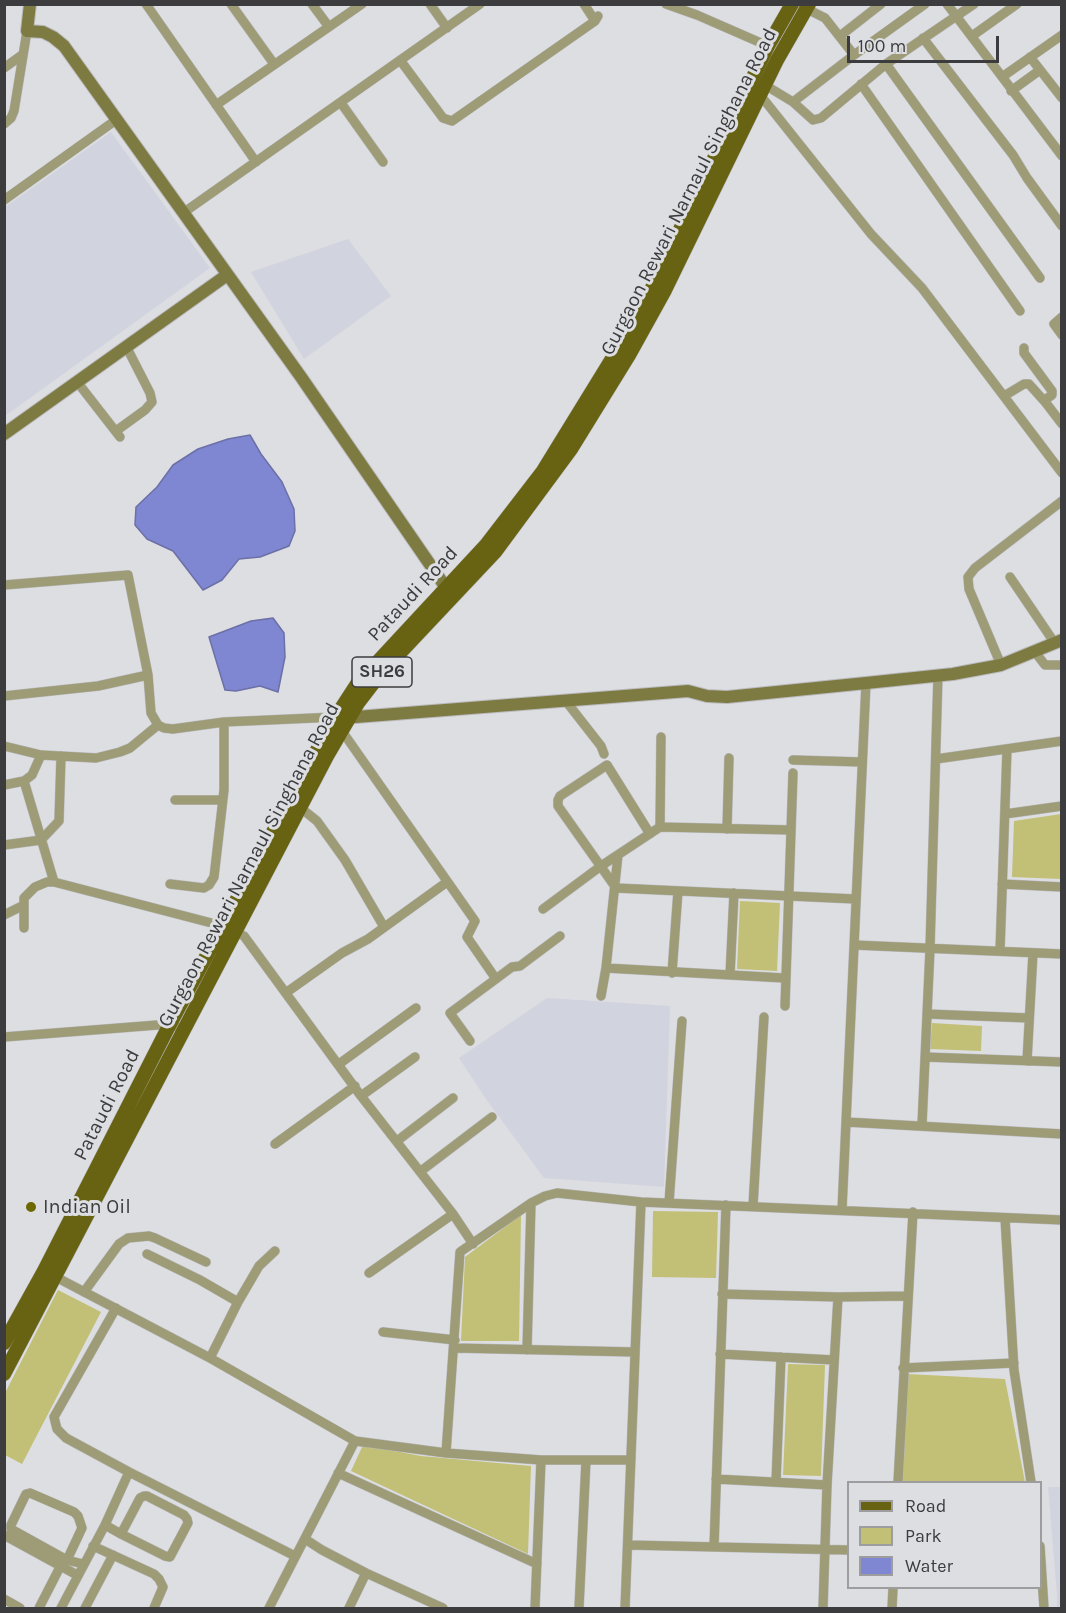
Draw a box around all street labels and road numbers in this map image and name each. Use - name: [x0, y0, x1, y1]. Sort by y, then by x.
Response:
- street label: Gurgaon Rewari Narnaul Singhana Road: [596, 25, 782, 359]
- street label: Pataudi Road: [363, 541, 463, 647]
- road number: SH26: [352, 657, 412, 687]
- street label: Gurgaon Rewari Narnaul Singhana Road: [153, 699, 345, 1031]
- street label: Pataudi Road: [69, 1046, 145, 1164]

